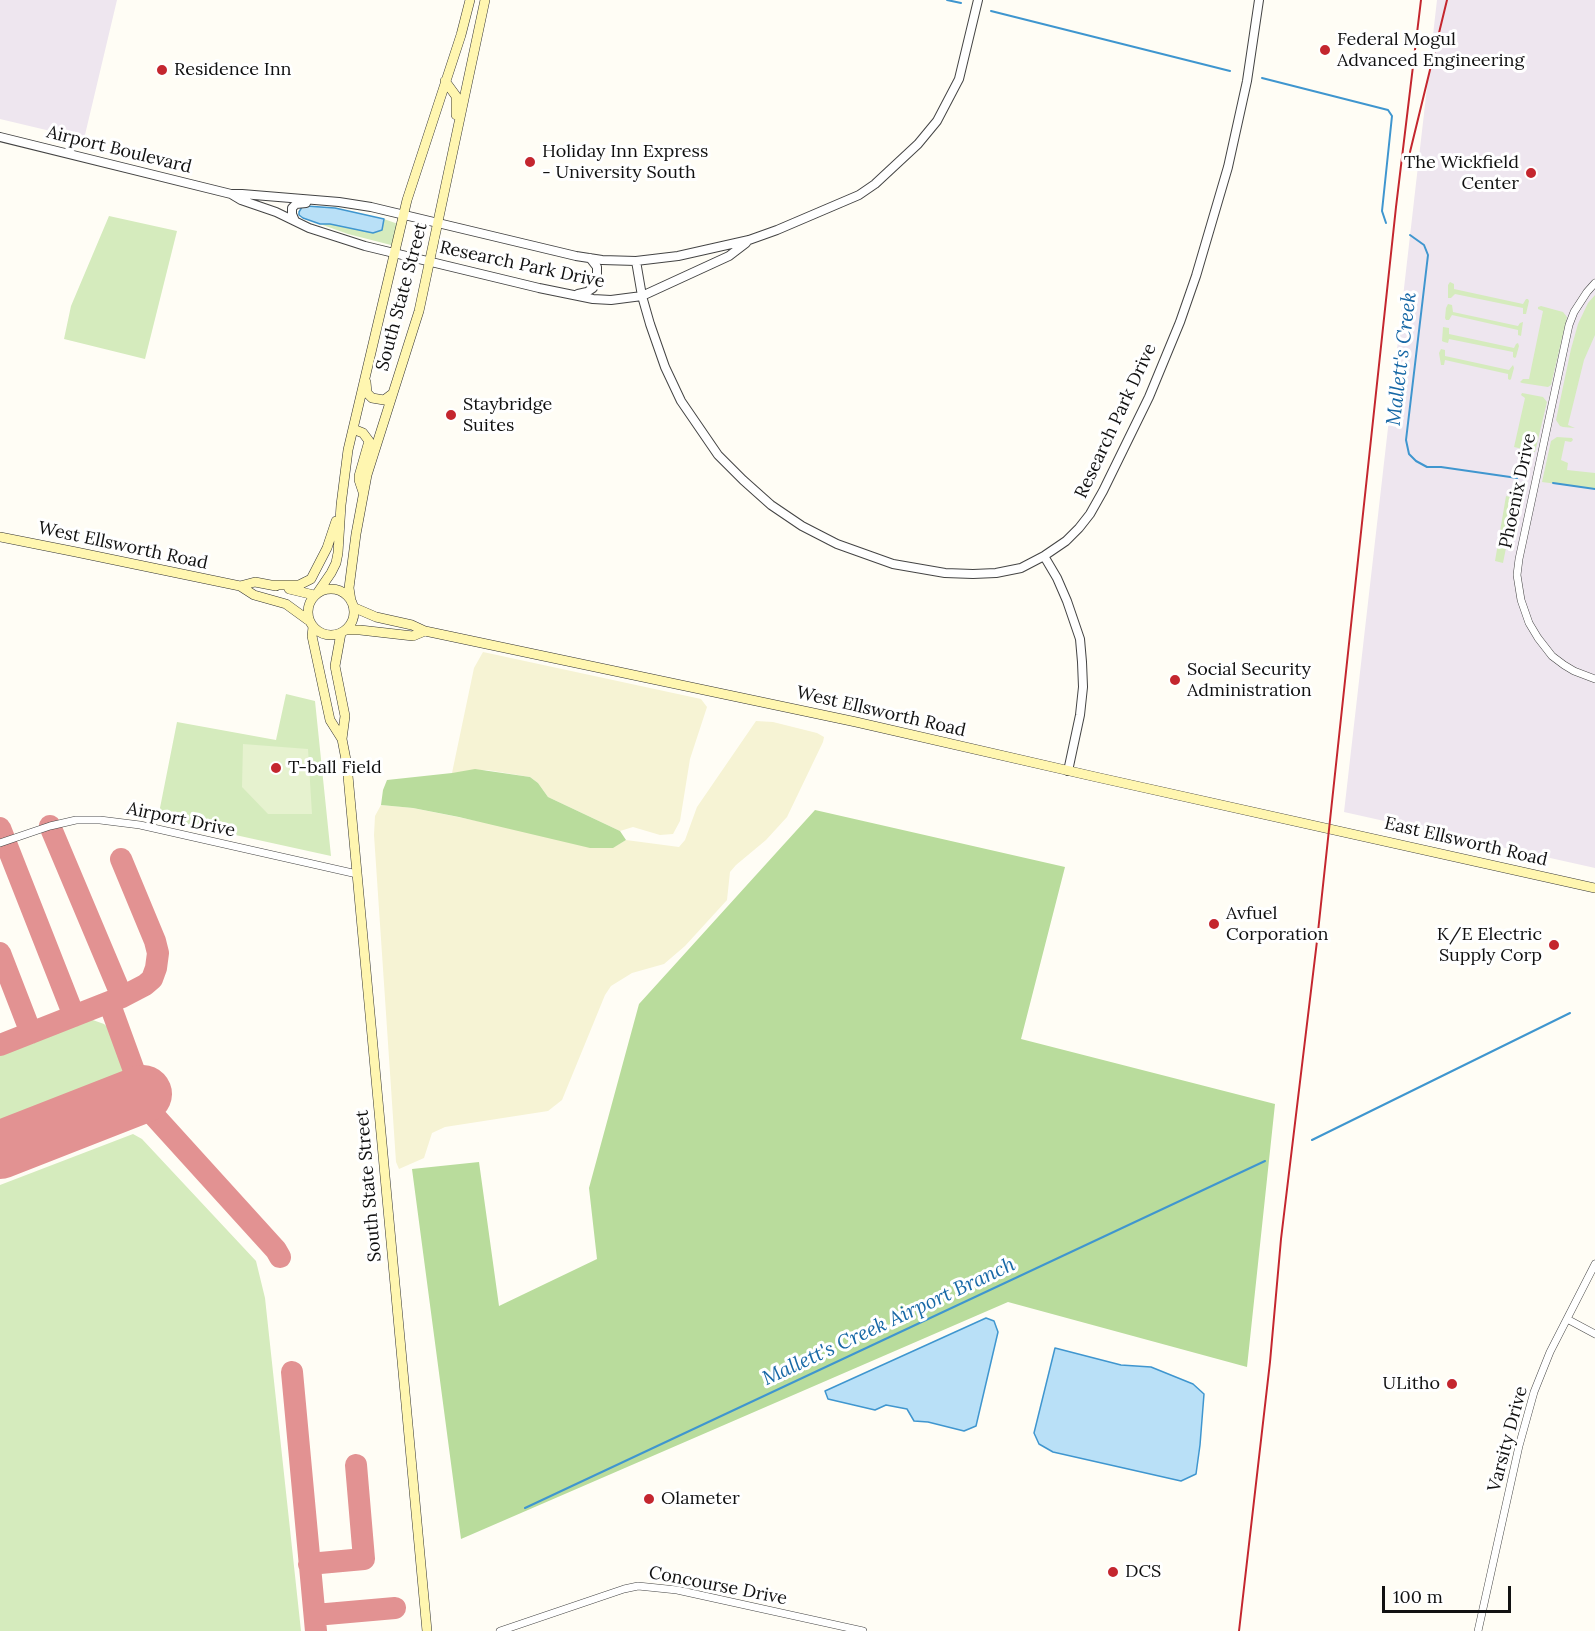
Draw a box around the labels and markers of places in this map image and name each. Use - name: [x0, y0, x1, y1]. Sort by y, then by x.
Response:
- place label: Federal Mogul Advanced Engineering: [1337, 29, 1524, 72]
- marker: Federal Mogul Advanced Engineering: [1318, 43, 1332, 57]
- place label: Residence Inn: [174, 59, 291, 81]
- marker: Residence Inn: [155, 63, 169, 77]
- place label: Holiday Inn Express - University South: [542, 141, 708, 184]
- place label: The Wickfield Center: [1404, 152, 1519, 195]
- marker: Holiday Inn Express - University South: [523, 155, 537, 169]
- marker: The Wickfield Center: [1524, 166, 1538, 180]
- place label: Staybridge Suites: [463, 394, 552, 436]
- marker: Staybridge Suites: [444, 408, 458, 422]
- place label: Social Security Administration: [1187, 659, 1312, 702]
- marker: Social Security Administration: [1168, 673, 1182, 687]
- place label: T-ball Field: [288, 757, 382, 779]
- marker: T-ball Field: [269, 761, 283, 775]
- place label: Avfuel Corporation: [1226, 903, 1328, 946]
- marker: Avfuel Corporation: [1207, 917, 1221, 931]
- place label: K/E Electric Supply Corp: [1437, 924, 1542, 966]
- marker: K/E Electric Supply Corp: [1547, 938, 1561, 952]
- place label: ULitho: [1382, 1373, 1440, 1395]
- marker: ULitho: [1445, 1377, 1459, 1391]
- place label: Olameter: [661, 1488, 740, 1510]
- marker: Olameter: [642, 1492, 656, 1506]
- place label: DCS: [1125, 1561, 1161, 1583]
- marker: DCS: [1106, 1565, 1120, 1579]

